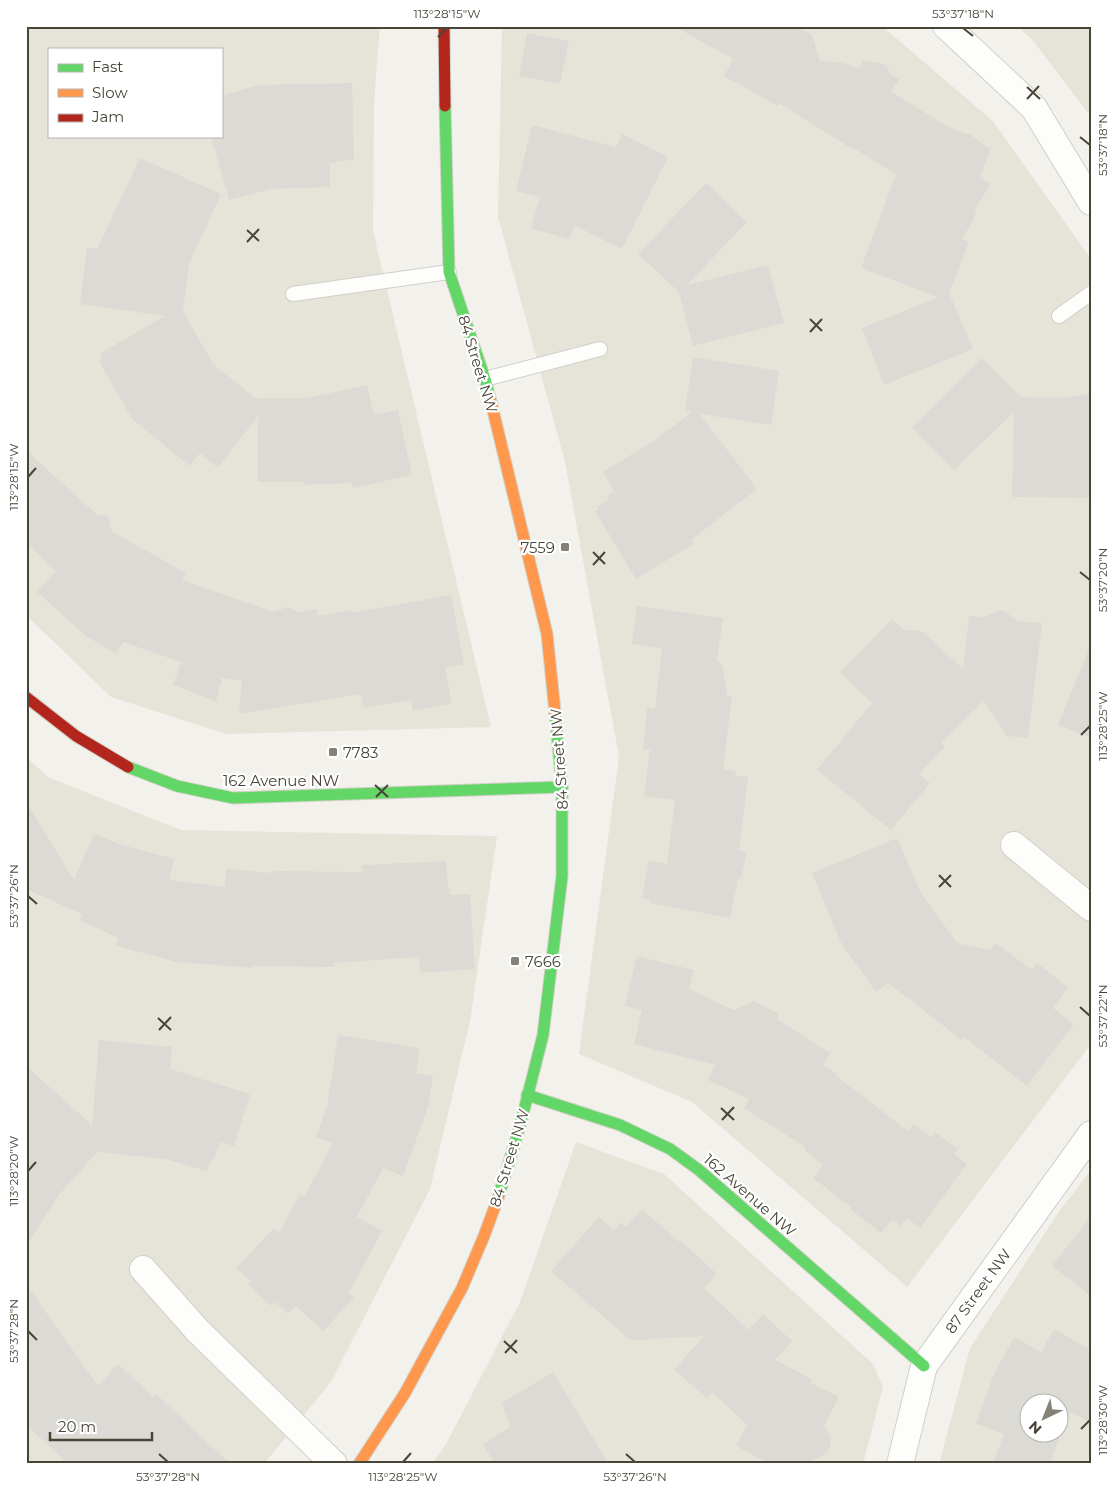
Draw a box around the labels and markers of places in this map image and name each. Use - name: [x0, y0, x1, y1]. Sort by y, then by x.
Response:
- place label: 7559: [520, 538, 555, 557]
- marker: 7559: [559, 541, 571, 553]
- place label: 7783: [343, 743, 378, 762]
- marker: 7783: [327, 746, 339, 758]
- place label: 7666: [525, 952, 561, 971]
- marker: 7666: [509, 955, 521, 967]

